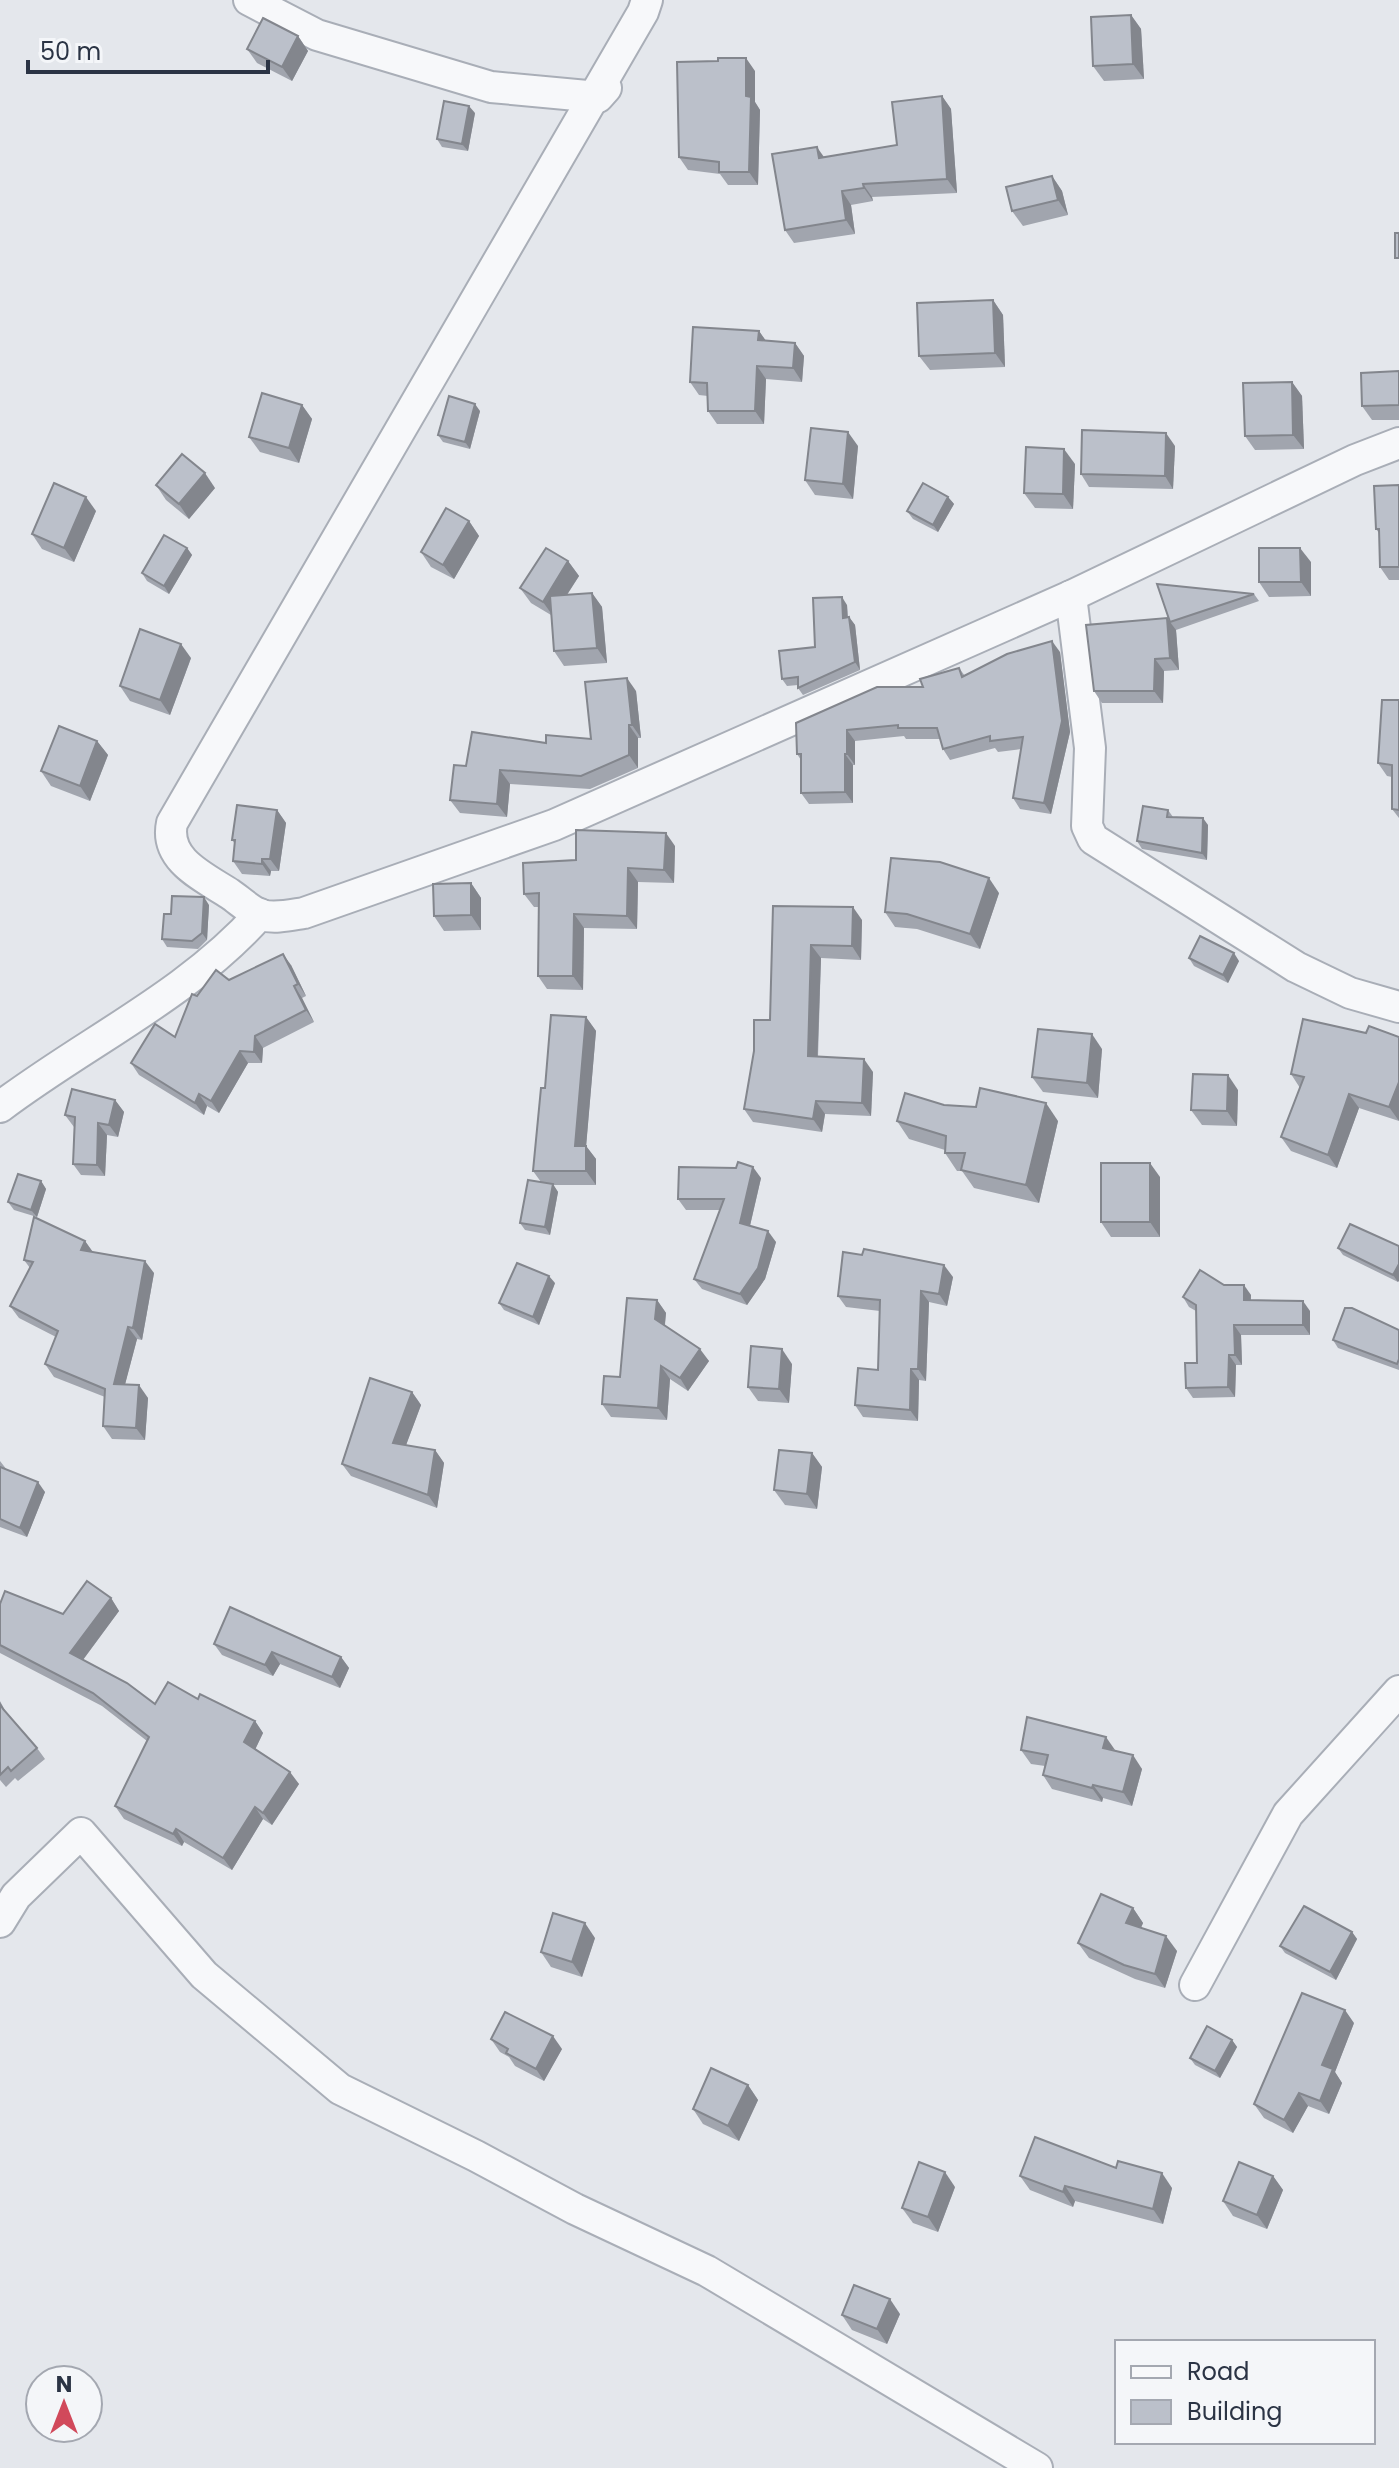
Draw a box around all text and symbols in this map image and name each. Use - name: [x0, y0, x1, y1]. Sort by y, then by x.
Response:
- scale bar: [28, 24, 268, 74]
- text: 50 m: [40, 35, 101, 68]
- legend: [1115, 2340, 1375, 2444]
- text: Road: [1187, 2355, 1249, 2388]
- north arrow: [24, 2364, 104, 2444]
- text: N: [56, 2369, 72, 2400]
- text: Building: [1187, 2395, 1283, 2428]

